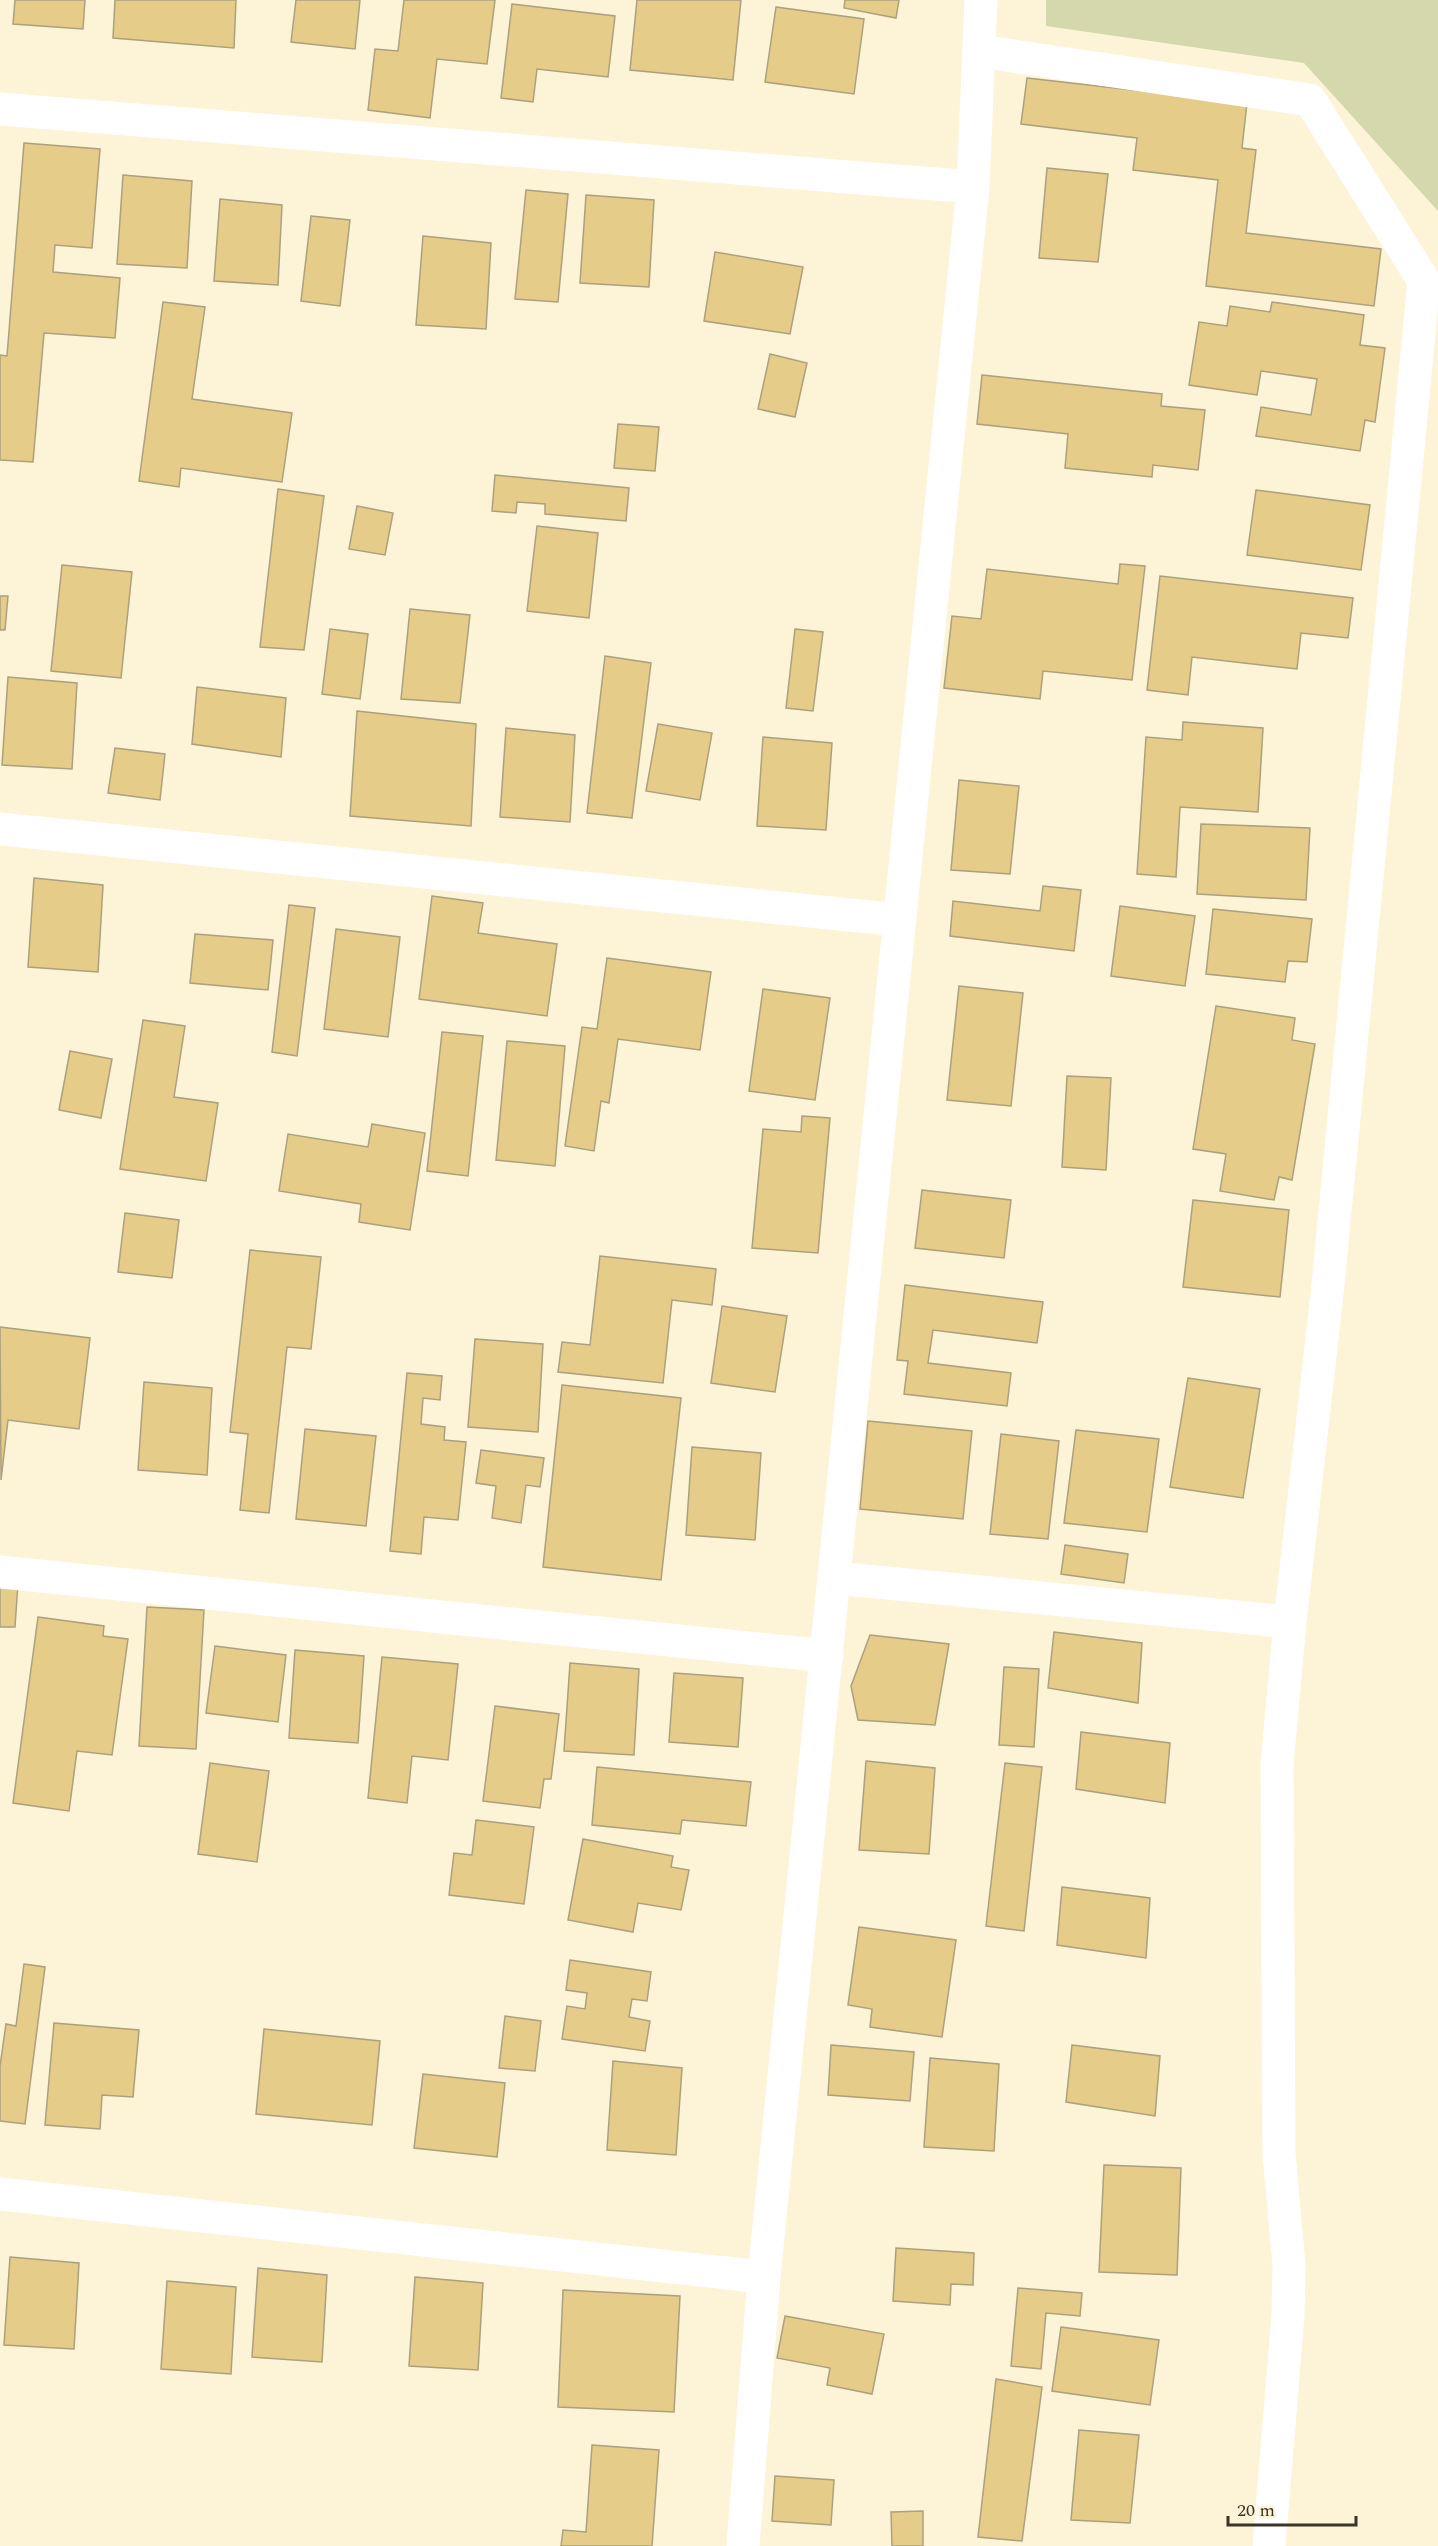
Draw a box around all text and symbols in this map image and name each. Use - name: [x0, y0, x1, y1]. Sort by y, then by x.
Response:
- scale bar: [1228, 2489, 1356, 2527]
- text: 20 m: [1237, 2497, 1275, 2524]

